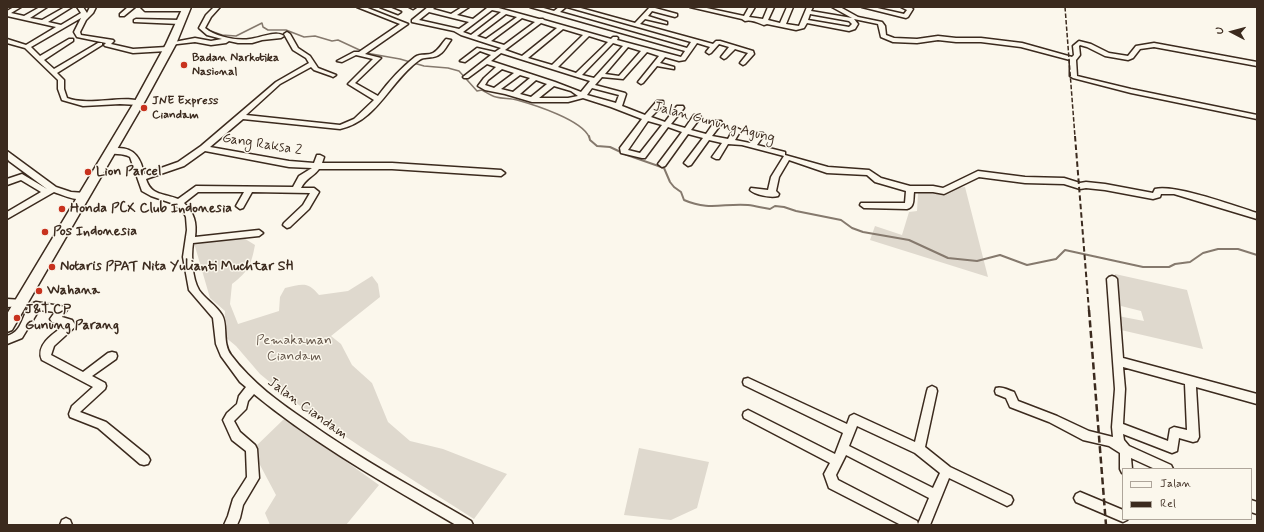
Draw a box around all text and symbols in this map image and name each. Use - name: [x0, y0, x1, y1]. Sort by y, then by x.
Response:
- north arrow: [1212, 12, 1252, 52]
- text: U: [1213, 26, 1227, 35]
- place label: Badan Narkotika Nasional: [192, 51, 279, 79]
- marker: Badan Narkotika Nasional: [179, 60, 189, 70]
- place label: JNE Express Ciandam: [152, 94, 218, 122]
- street label: Jalan Gunung Agung: [651, 99, 777, 147]
- marker: JNE Express Ciandam: [139, 103, 149, 113]
- street label: Gang Raksa 2: [221, 130, 303, 160]
- place label: Lion Parcel: [96, 164, 161, 180]
- marker: Lion Parcel: [83, 167, 93, 177]
- place label: Honda PCX Club Indonesia: [70, 201, 232, 217]
- marker: Honda PCX Club Indonesia: [57, 204, 67, 214]
- place label: Pos Indonesia: [53, 224, 137, 240]
- marker: Pos Indonesia: [40, 227, 50, 237]
- place label: Notaris PPAT Nita Yulianti Muchtar SH: [60, 259, 293, 275]
- marker: Notaris PPAT Nita Yulianti Muchtar SH: [47, 262, 57, 272]
- place label: Wahana: [47, 283, 100, 299]
- marker: Wahana: [34, 286, 44, 296]
- place label: J&T CP Gunung Parang: [25, 302, 119, 334]
- marker: J&T CP Gunung Parang: [12, 313, 22, 323]
- park label: Pemakaman Ciandam: [256, 333, 332, 366]
- street label: Jalan Ciandam: [264, 374, 350, 444]
- legend: [1122, 468, 1252, 520]
- text: Jalan: [1160, 476, 1191, 492]
- text: Rel: [1160, 496, 1176, 512]

